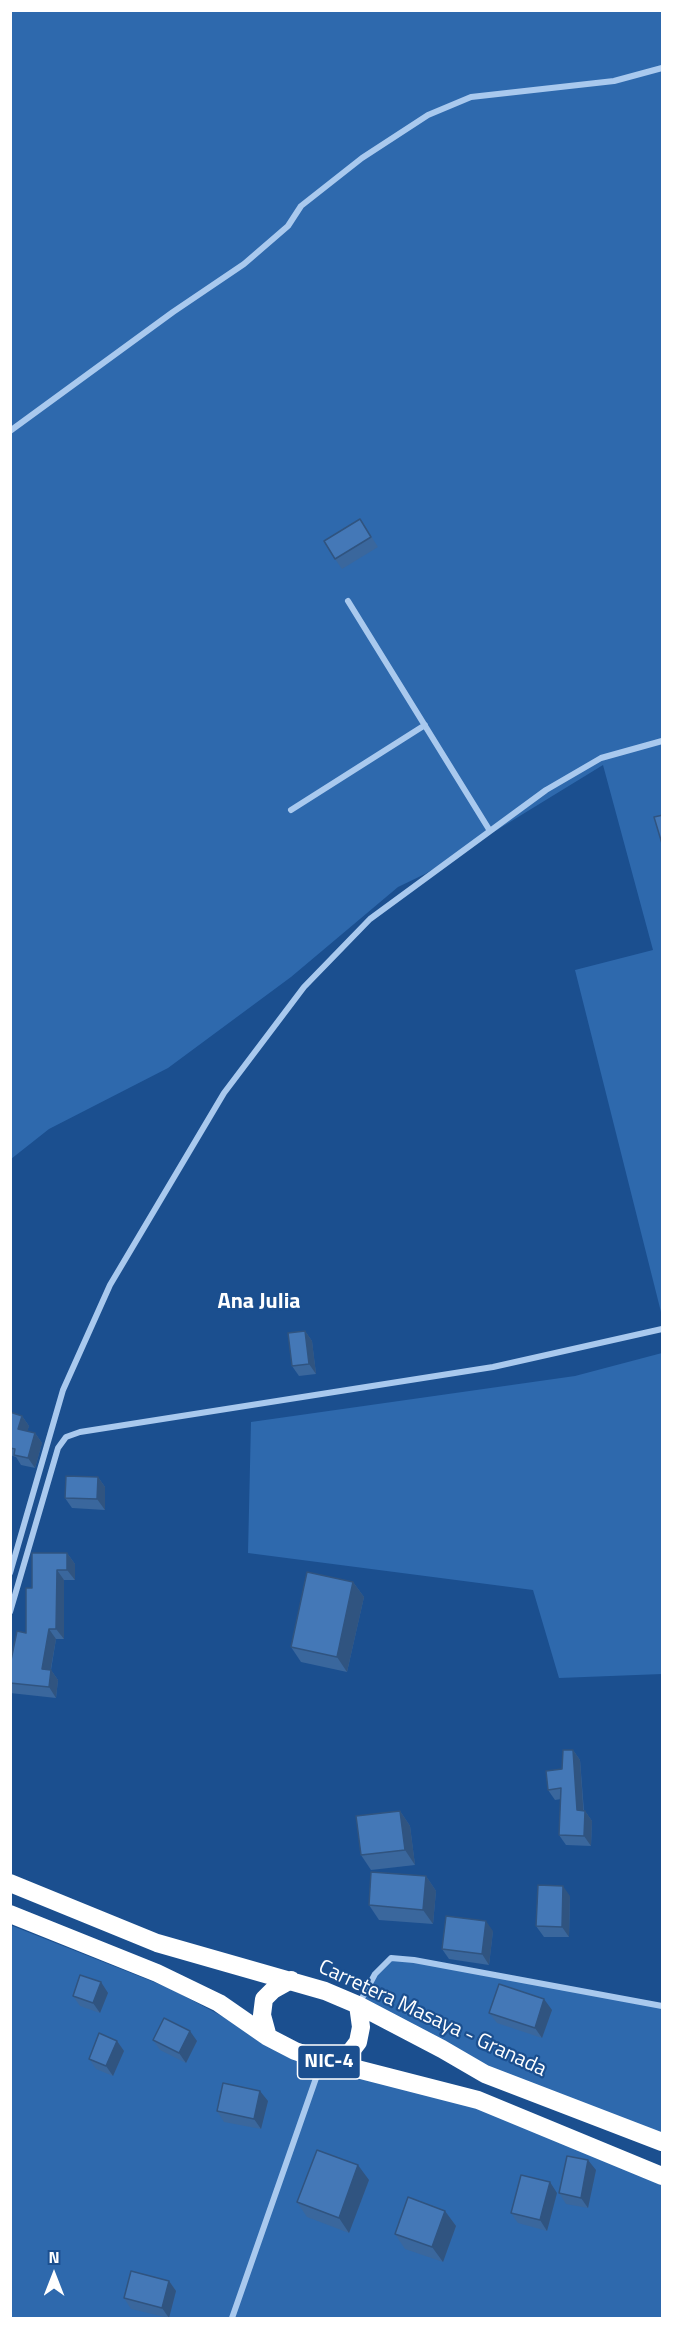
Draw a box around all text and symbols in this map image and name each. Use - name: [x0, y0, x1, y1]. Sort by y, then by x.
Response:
- district label: Ana Julia: [217, 1290, 301, 1316]
- street label: Carretera Masaya - Granada: [314, 1955, 550, 2083]
- road number: NIC-4: [298, 2045, 360, 2079]
- north arrow: [24, 2245, 84, 2305]
- text: N: [48, 2245, 60, 2269]

